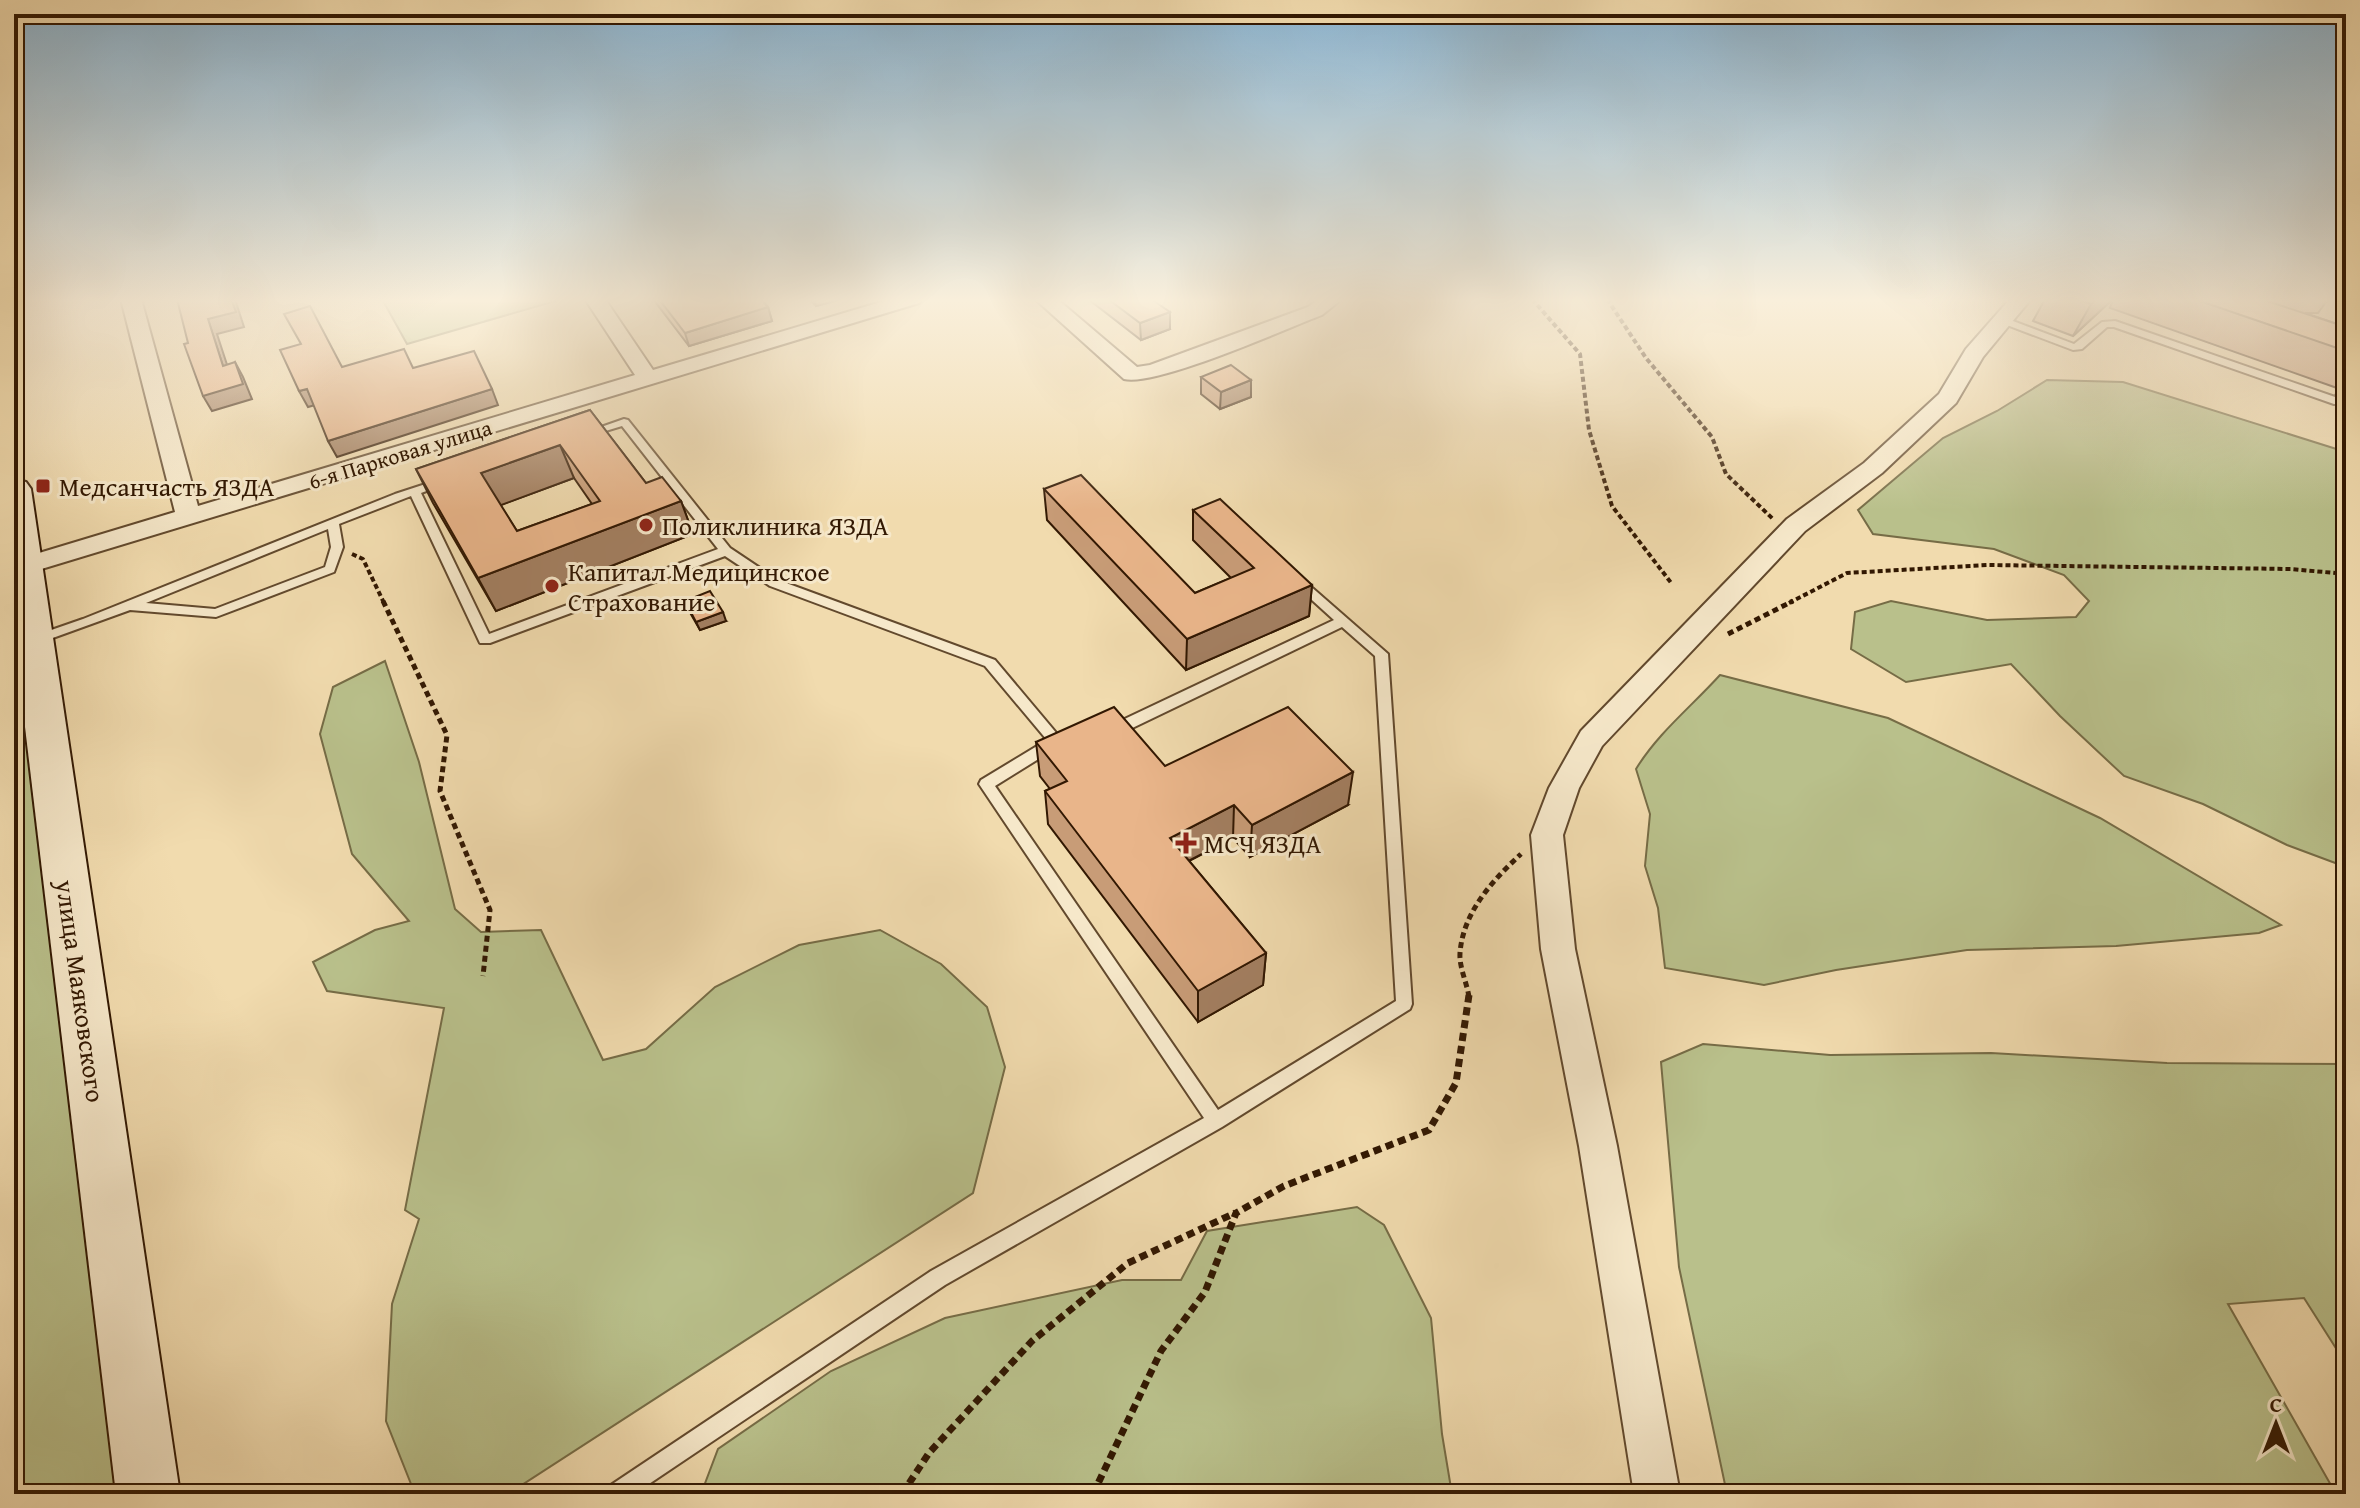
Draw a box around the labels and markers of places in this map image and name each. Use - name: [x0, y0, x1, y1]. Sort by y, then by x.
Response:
- place label: Медсанчасть ЯЗДА: [59, 467, 274, 506]
- marker: Медсанчасть ЯЗДА: [34, 477, 52, 495]
- place label: Поликлиника ЯЗДА: [662, 506, 889, 545]
- marker: Поликлиника ЯЗДА: [637, 516, 655, 534]
- place label: Капитал Медицинское Страхование: [568, 552, 830, 621]
- marker: Капитал Медицинское Страхование: [543, 577, 561, 595]
- place label: МСЧ ЯЗДА: [1204, 824, 1321, 863]
- marker: МСЧ ЯЗДА: [1175, 832, 1197, 854]

